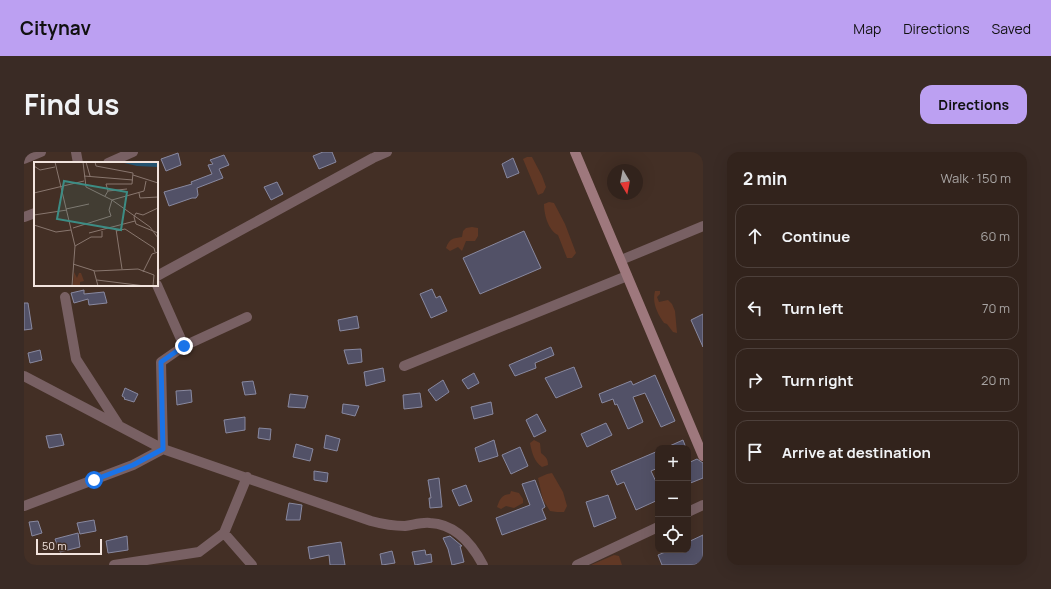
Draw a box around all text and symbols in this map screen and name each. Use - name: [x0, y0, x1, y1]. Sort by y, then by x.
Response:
- text: Citynav: [20, 15, 91, 41]
- text: Map: [853, 19, 881, 38]
- text: Directions: [903, 19, 970, 38]
- text: Saved: [992, 19, 1031, 38]
- text: Find us: [24, 85, 119, 123]
- button: Directions: [920, 85, 1027, 124]
- inset map: [34, 162, 158, 286]
- north arrow: [607, 164, 643, 200]
- text: 2 min: [743, 167, 787, 190]
- text: Walk · 150 m: [940, 169, 1011, 187]
- icon: ahead: [744, 225, 766, 247]
- text: Continue: [782, 226, 850, 247]
- text: 60 m: [980, 227, 1010, 245]
- icon: left: [744, 297, 766, 319]
- text: Turn left: [782, 298, 844, 319]
- text: 70 m: [982, 299, 1010, 317]
- route end: [175, 337, 193, 355]
- icon: right: [744, 369, 766, 391]
- text: Turn right: [782, 370, 853, 391]
- text: 20 m: [981, 371, 1010, 389]
- icon: arrive: [744, 441, 766, 463]
- text: Arrive at destination: [782, 442, 931, 463]
- map controls: [655, 445, 691, 553]
- button: +: [655, 445, 691, 481]
- route start: [85, 471, 103, 489]
- button: −: [655, 481, 691, 517]
- button: locate: [655, 517, 691, 553]
- scale bar: [36, 537, 102, 556]
- text: 50 m: [42, 538, 67, 553]

